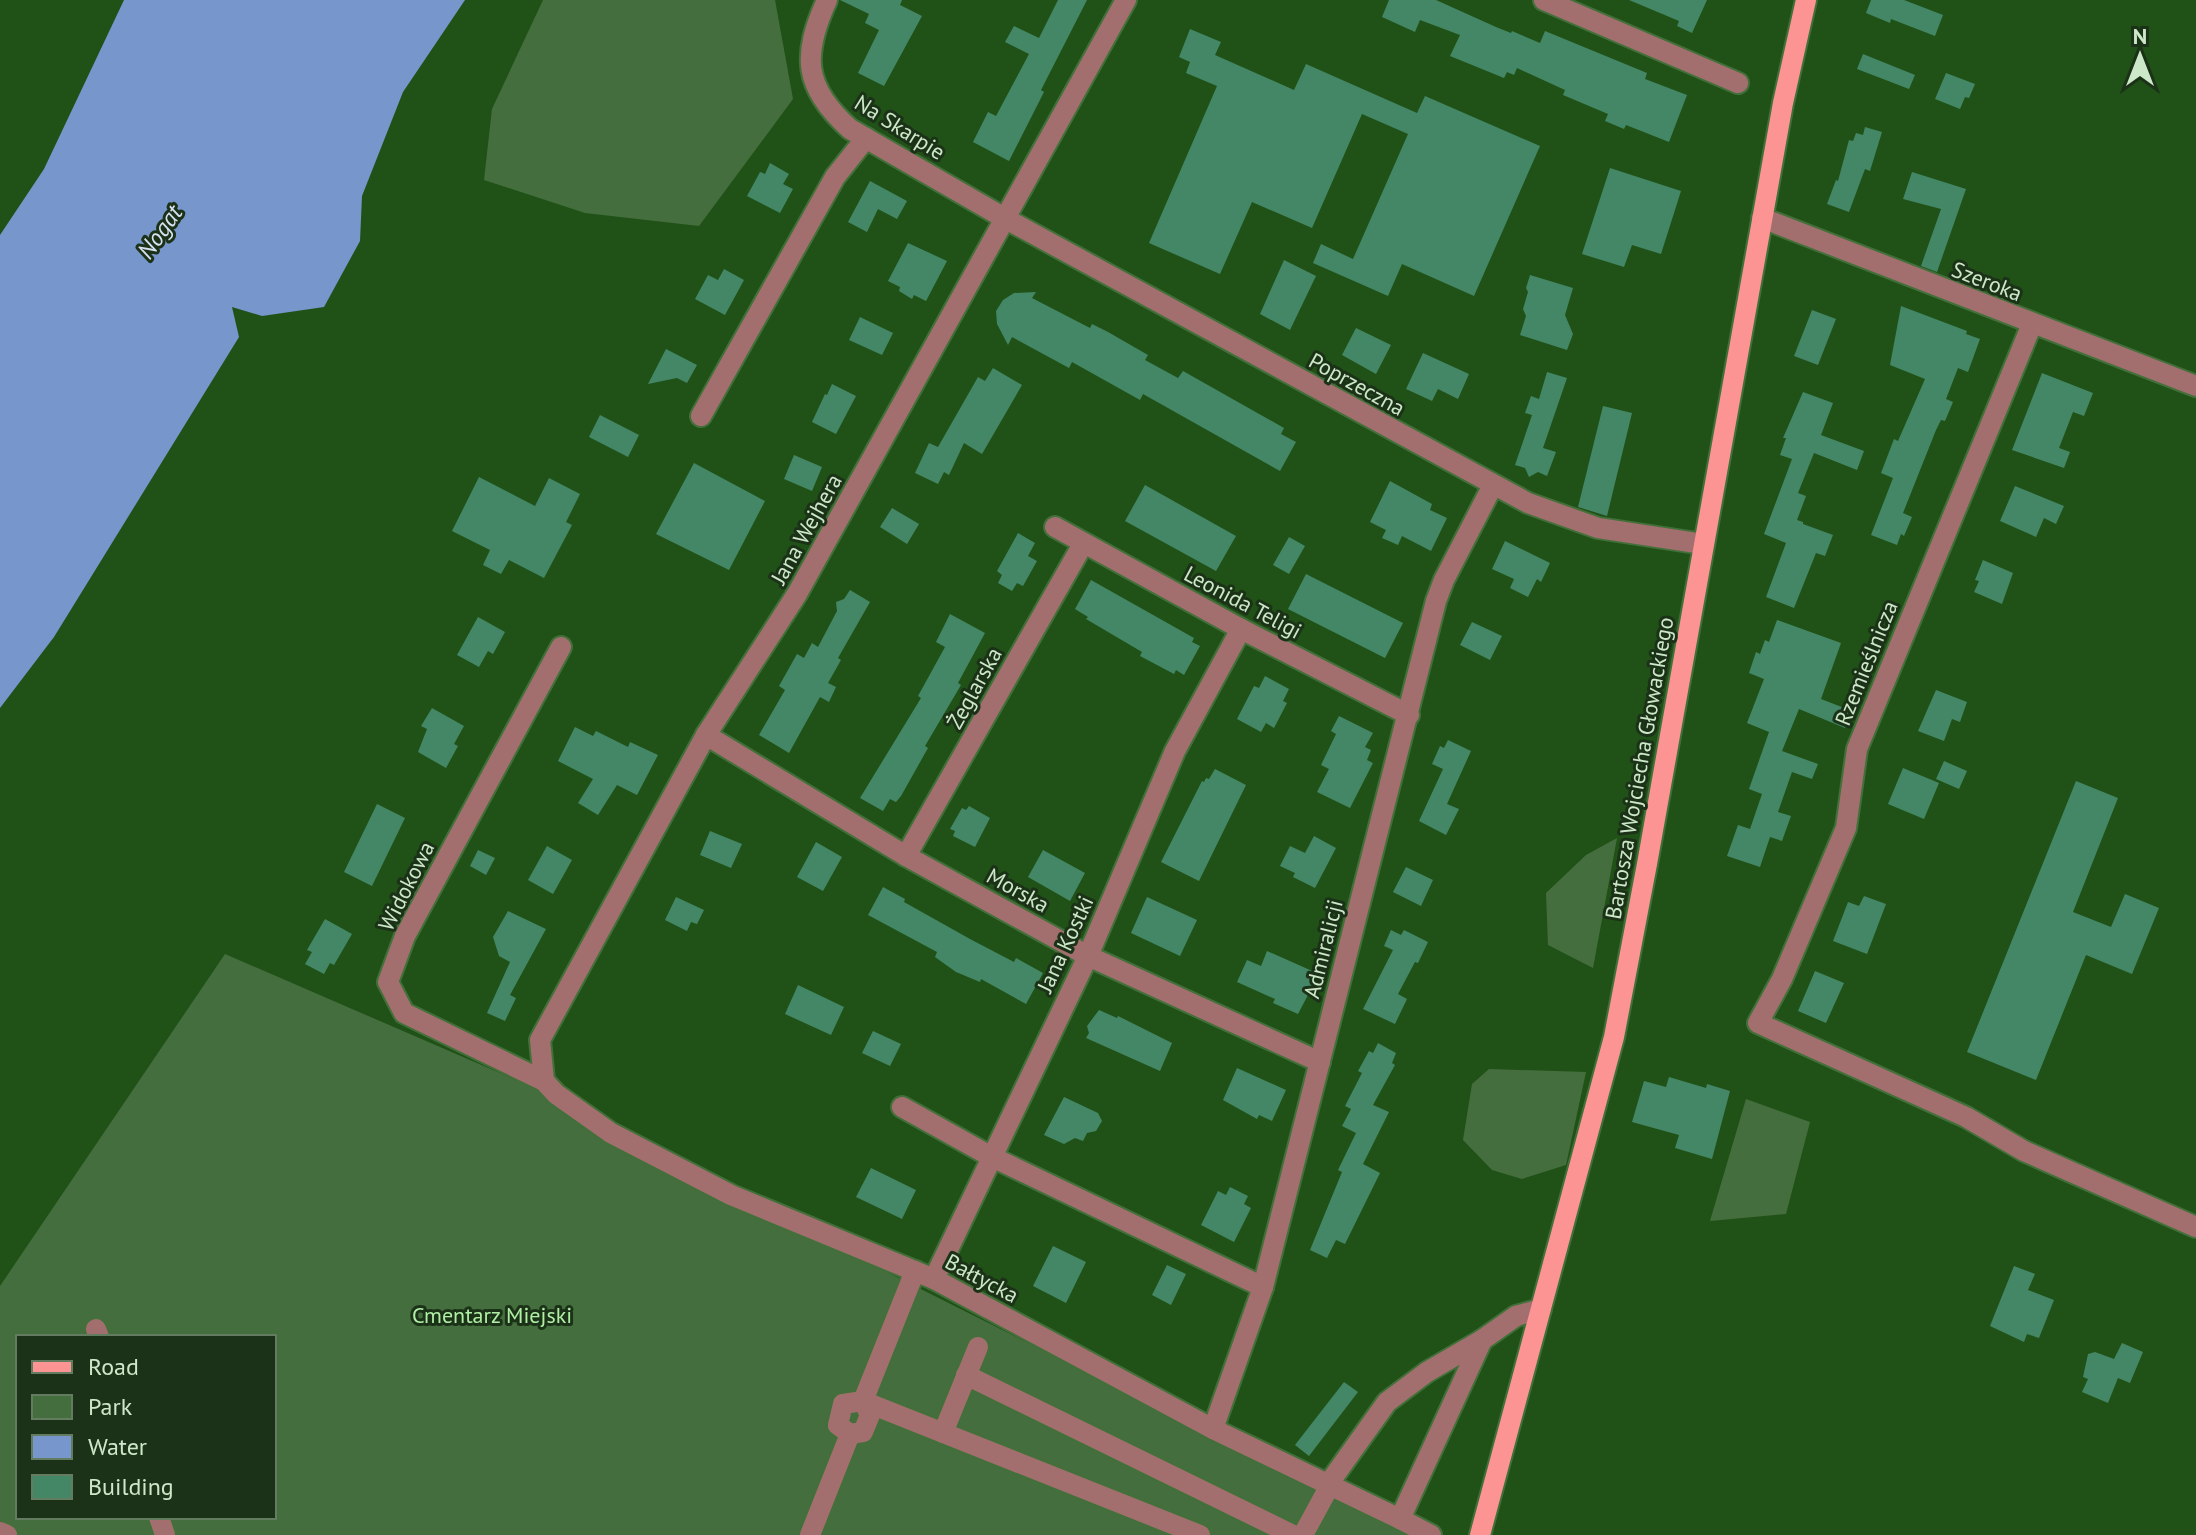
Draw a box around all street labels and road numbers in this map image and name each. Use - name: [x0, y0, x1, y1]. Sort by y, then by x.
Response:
- street label: Na Skarpie: [850, 88, 950, 166]
- street label: Szeroka: [1948, 255, 2026, 307]
- street label: Poprzeczna: [1304, 346, 1410, 422]
- street label: Jana Wejhera: [764, 469, 848, 590]
- street label: Leonida Teligi: [1179, 559, 1307, 645]
- street label: Rzemieślnicza: [1828, 597, 1904, 729]
- street label: Bartosza Wojciecha Głowackiego: [1599, 615, 1679, 921]
- street label: Żeglarska: [940, 642, 1008, 734]
- street label: Widokowa: [372, 837, 440, 935]
- street label: Morska: [982, 861, 1054, 919]
- street label: Jana Kostki: [1030, 891, 1100, 998]
- street label: Admiralicji: [1297, 897, 1349, 1001]
- street label: Bałtycka: [941, 1247, 1023, 1309]

